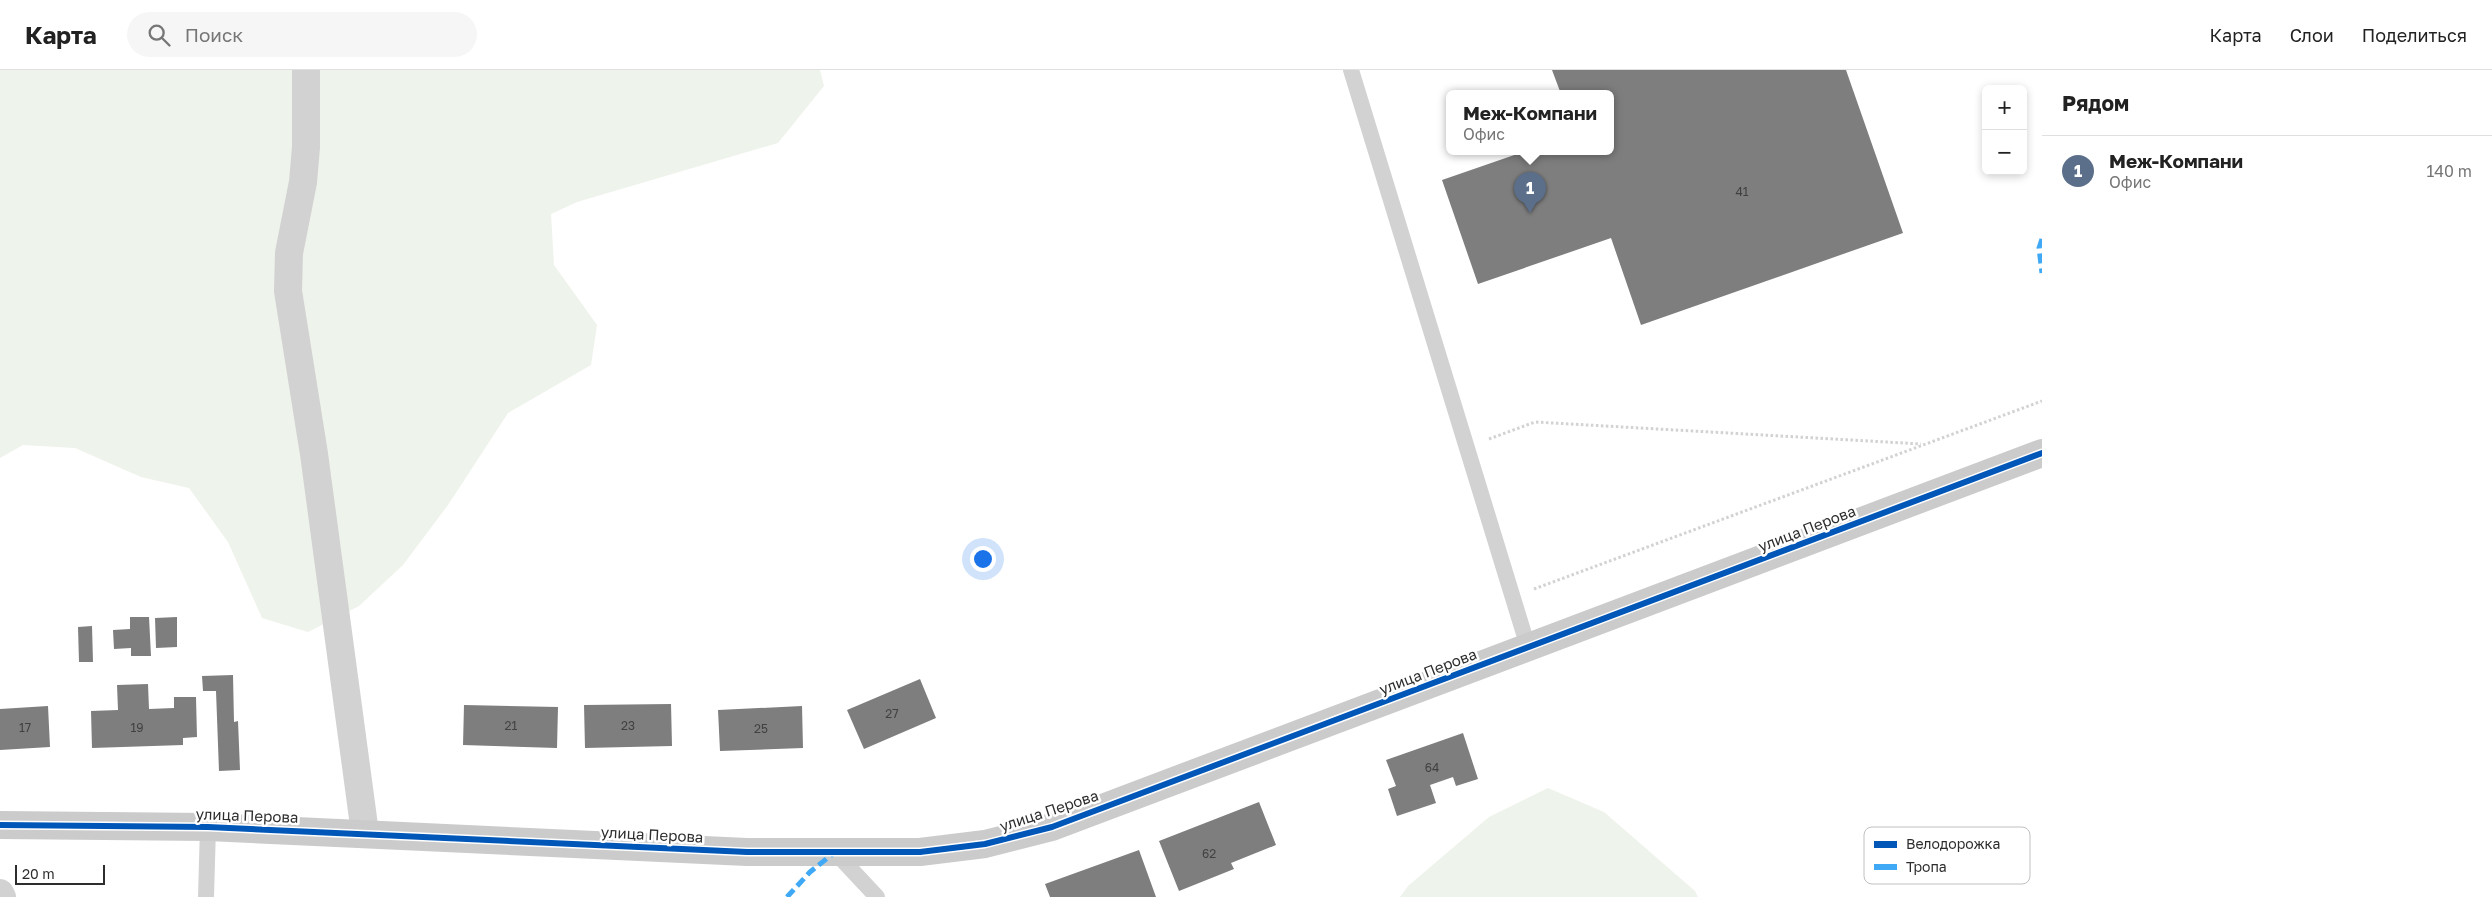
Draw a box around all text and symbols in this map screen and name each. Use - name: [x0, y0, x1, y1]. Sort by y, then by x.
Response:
- search box: [127, 12, 477, 57]
- text: Карта: [25, 20, 97, 49]
- icon: search: [145, 21, 173, 49]
- text: Поиск: [185, 23, 243, 46]
- text: Карта: [2210, 24, 2262, 46]
- text: Слои: [2290, 24, 2334, 46]
- text: Поделиться: [2362, 24, 2467, 46]
- map controls: [1982, 85, 2027, 175]
- button: +: [1982, 85, 2027, 130]
- popup: [1446, 90, 1614, 155]
- text: Рядом: [2062, 90, 2129, 116]
- text: Меж-Компани: [1463, 101, 1597, 124]
- text: Офис: [1463, 124, 1505, 144]
- button: −: [1982, 130, 2027, 175]
- text: Меж-Компани: [2109, 149, 2243, 172]
- text: 1: [2074, 161, 2082, 181]
- text: 140 m: [2426, 161, 2472, 181]
- pin: 1: [1514, 172, 1546, 213]
- text: Офис: [2109, 172, 2151, 192]
- house number: 41: [1735, 184, 1749, 199]
- street label: улица Перова: [1755, 501, 1858, 555]
- your location: [970, 546, 996, 572]
- street label: улица Перова: [1376, 644, 1479, 698]
- house number: 27: [885, 706, 899, 721]
- house number: 21: [505, 718, 518, 733]
- house number: 23: [621, 718, 635, 733]
- house number: 17: [19, 720, 31, 735]
- house number: 19: [130, 720, 144, 735]
- house number: 25: [754, 721, 768, 736]
- house number: 64: [1425, 760, 1439, 775]
- street label: улица Перова: [997, 786, 1100, 834]
- street label: улица Перова: [195, 804, 299, 826]
- street label: улица Перова: [600, 822, 704, 846]
- legend: [1864, 827, 2030, 884]
- text: Велодорожка: [1906, 835, 2000, 852]
- house number: 62: [1202, 846, 1216, 861]
- text: Тропа: [1906, 858, 1947, 875]
- scale bar: [15, 862, 105, 885]
- text: 20 m: [22, 865, 55, 882]

